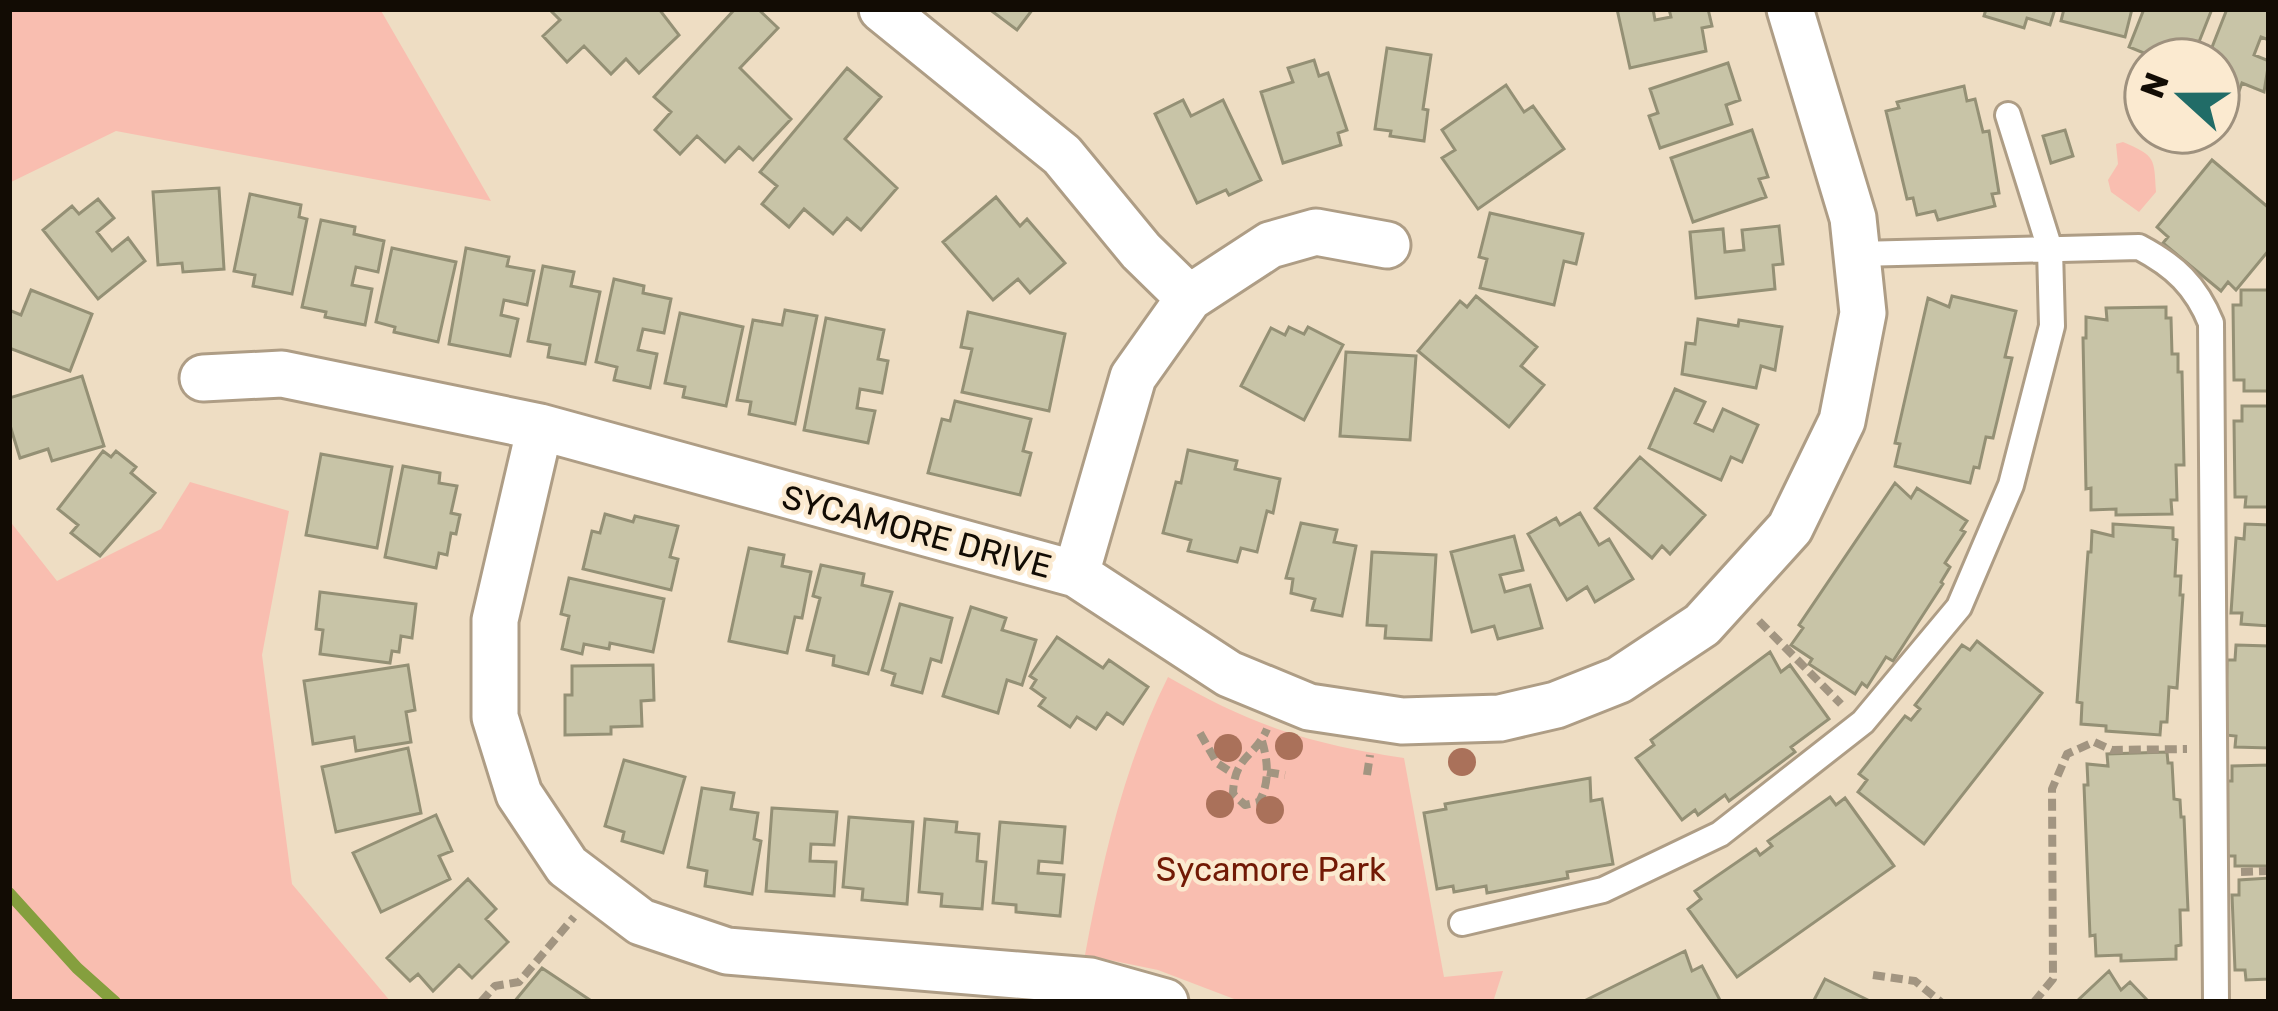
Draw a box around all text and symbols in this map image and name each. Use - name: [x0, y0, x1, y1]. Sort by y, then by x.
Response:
- north arrow: [2122, 36, 2242, 156]
- text: N: [2132, 67, 2177, 103]
- street label: SYCAMORE DRIVE: [778, 477, 1056, 586]
- park label: Sycamore Park: [1156, 850, 1386, 889]

